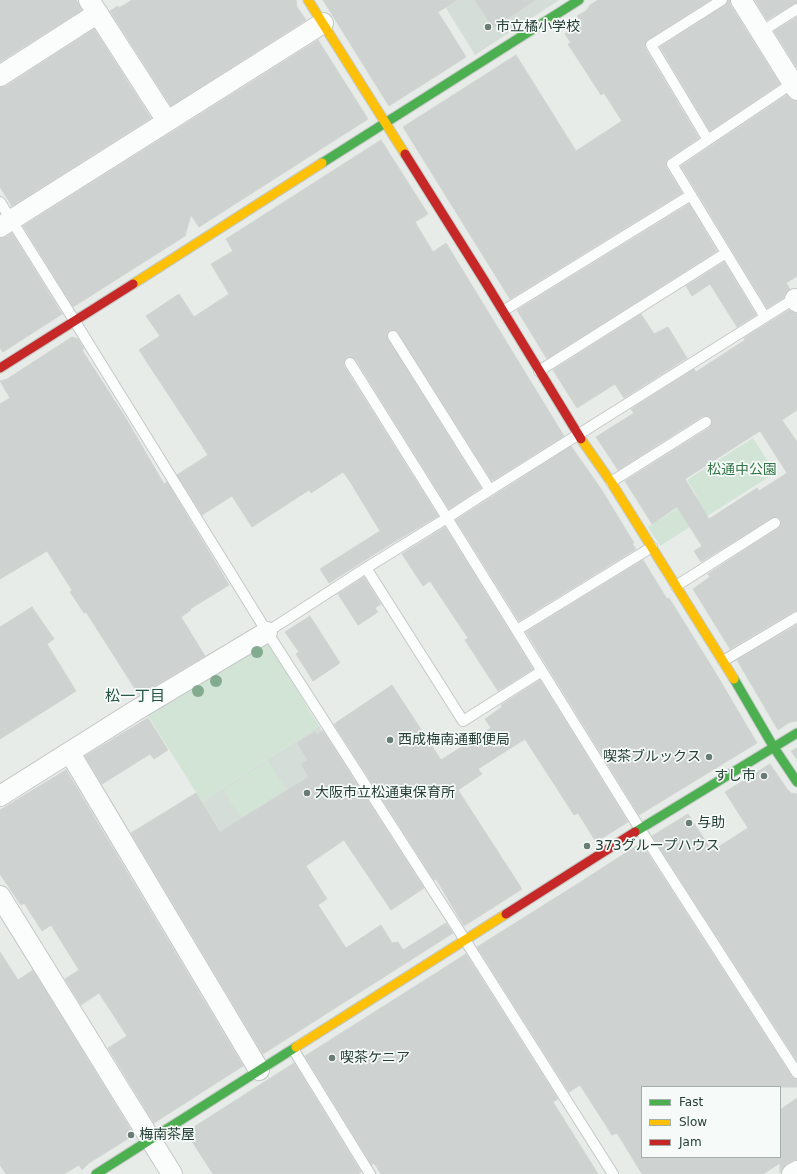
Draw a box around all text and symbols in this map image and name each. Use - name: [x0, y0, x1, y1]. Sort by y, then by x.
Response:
- place label: 市立橘小学校: [496, 19, 580, 35]
- marker: 市立橘小学校: [483, 22, 493, 32]
- park label: 松通中公園: [707, 462, 777, 478]
- district label: 松一丁目: [105, 688, 165, 706]
- place label: 西成梅南通郵便局: [398, 732, 510, 748]
- marker: 西成梅南通郵便局: [385, 735, 395, 745]
- place label: 喫茶ブルックス: [603, 749, 701, 765]
- marker: 喫茶ブルックス: [704, 752, 714, 762]
- place label: すし市: [714, 768, 756, 784]
- marker: すし市: [759, 771, 769, 781]
- place label: 大阪市立松通東保育所: [315, 785, 455, 801]
- marker: 大阪市立松通東保育所: [302, 788, 312, 798]
- place label: 与助: [697, 815, 725, 831]
- marker: 与助: [684, 818, 694, 828]
- place label: 373グループハウス: [595, 838, 720, 854]
- marker: 373グループハウス: [582, 841, 592, 851]
- place label: 喫茶ケニア: [340, 1050, 410, 1066]
- marker: 喫茶ケニア: [327, 1053, 337, 1063]
- legend: [641, 1086, 781, 1158]
- text: Fast: [679, 1095, 703, 1109]
- text: Slow: [679, 1115, 707, 1129]
- place label: 梅南茶屋: [139, 1127, 195, 1143]
- marker: 梅南茶屋: [126, 1130, 136, 1140]
- text: Jam: [679, 1135, 702, 1149]

